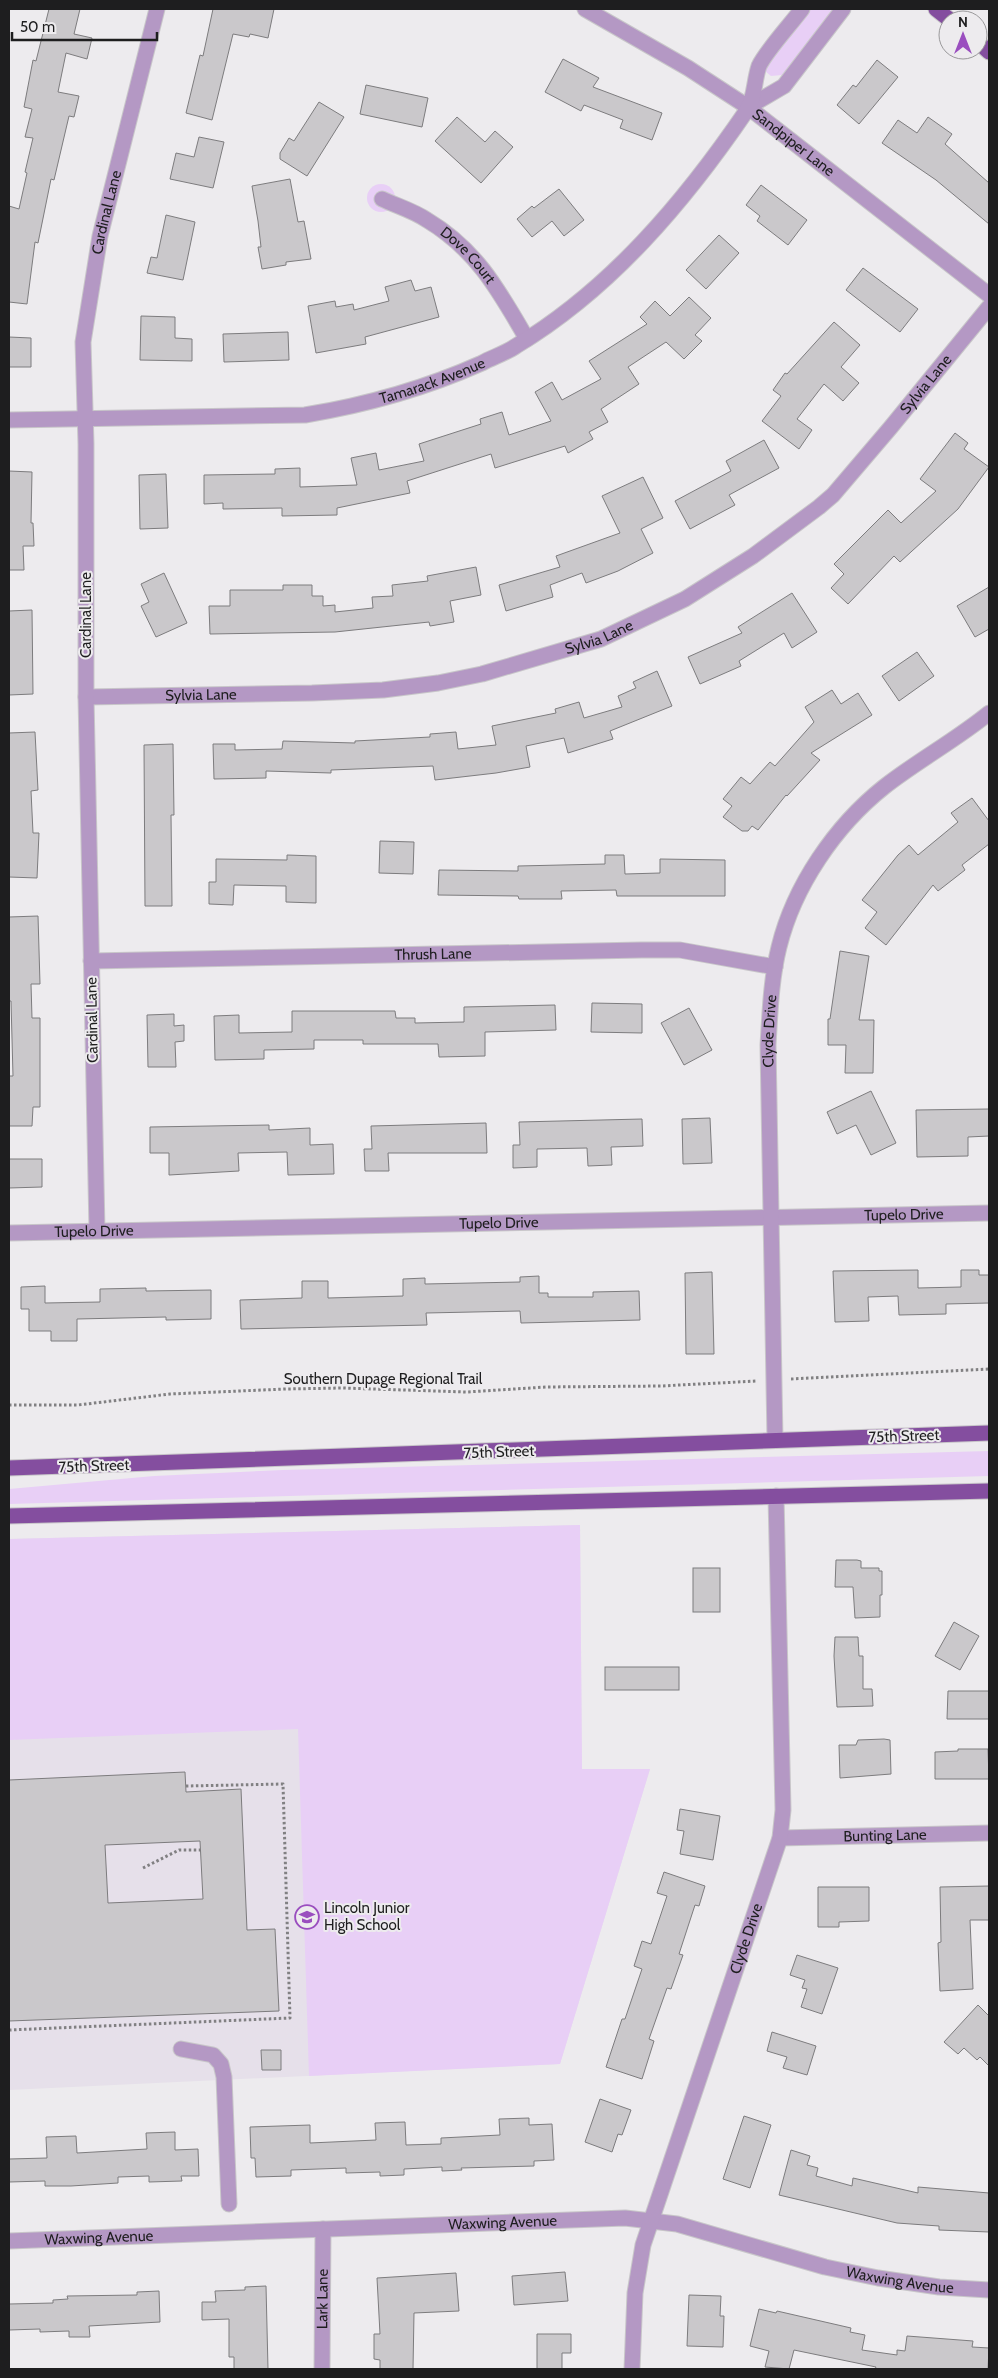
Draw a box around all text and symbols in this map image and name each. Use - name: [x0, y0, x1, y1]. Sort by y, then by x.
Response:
- scale bar: [12, 10, 158, 42]
- north arrow: [938, 10, 988, 60]
- text: N: [958, 13, 968, 31]
- text: 50 m: [20, 18, 55, 36]
- street label: Sandpiper Lane: [749, 105, 838, 180]
- street label: Cardinal Lane: [88, 168, 125, 256]
- street label: Dove Court: [437, 223, 499, 287]
- street label: Sylvia Lane: [896, 351, 956, 418]
- street label: Tamarack Avenue: [377, 354, 488, 408]
- street label: Cardinal Lane: [77, 572, 95, 658]
- street label: Sylvia Lane: [563, 616, 636, 658]
- street label: Sylvia Lane: [165, 685, 237, 705]
- street label: Thrush Lane: [394, 944, 472, 964]
- street label: Cardinal Lane: [82, 977, 102, 1063]
- street label: Clyde Drive: [759, 994, 780, 1068]
- street label: Tupelo Drive: [864, 1205, 944, 1225]
- street label: Tupelo Drive: [459, 1213, 539, 1233]
- street label: Tupelo Drive: [54, 1221, 134, 1241]
- street label: Southern Dupage Regional Trail: [284, 1370, 483, 1388]
- street label: 75th Street: [868, 1426, 940, 1446]
- street label: 75th Street: [463, 1442, 535, 1462]
- street label: 75th Street: [58, 1456, 130, 1476]
- street label: Bunting Lane: [843, 1825, 927, 1845]
- place label: Lincoln Junior High School: [324, 1899, 410, 1934]
- street label: Clyde Drive: [726, 1901, 766, 1976]
- school or university icon: Lincoln Junior High School: [294, 1904, 320, 1930]
- street label: Waxwing Avenue: [448, 2212, 558, 2234]
- street label: Waxwing Avenue: [44, 2227, 154, 2249]
- street label: Waxwing Avenue: [844, 2263, 955, 2297]
- street label: Lark Lane: [313, 2268, 332, 2329]

